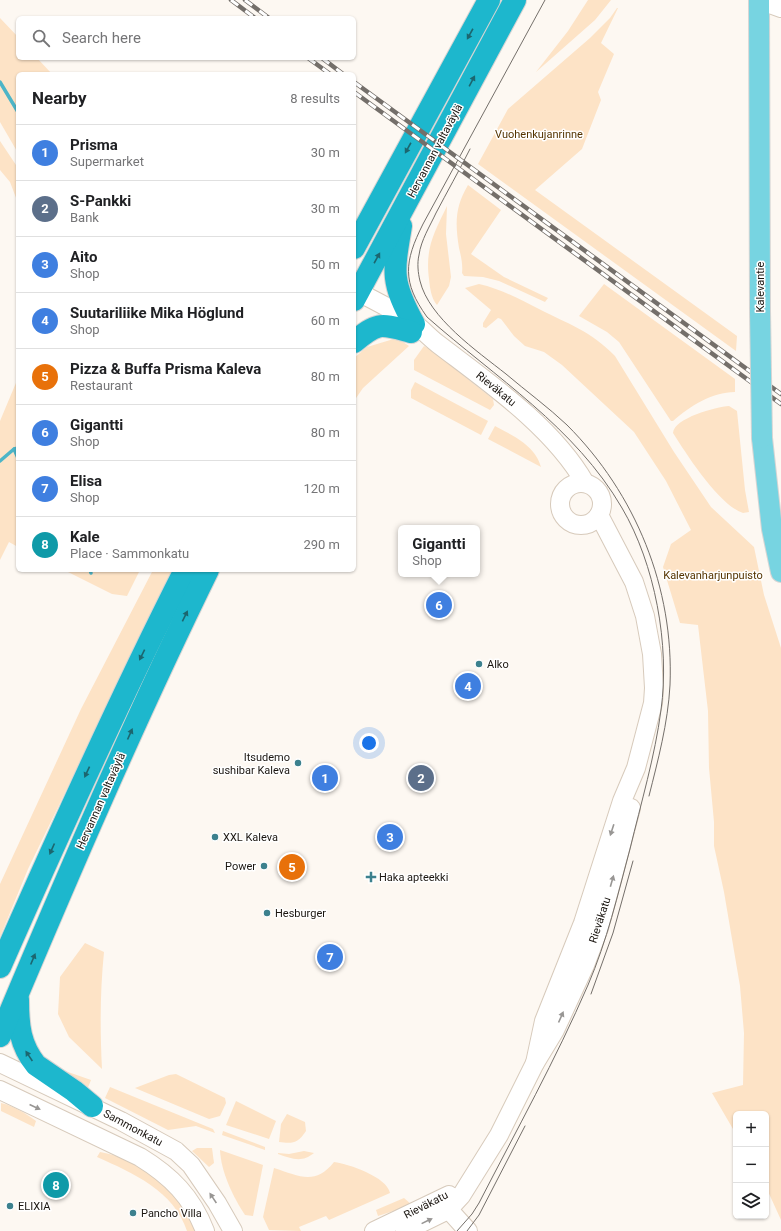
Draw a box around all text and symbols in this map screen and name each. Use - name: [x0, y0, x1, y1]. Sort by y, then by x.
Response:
- search box: [16, 16, 356, 60]
- icon: search: [30, 27, 52, 49]
- one-way arrow: [467, 28, 474, 40]
- text: Search here: [62, 29, 141, 47]
- one-way arrow: [469, 76, 475, 87]
- text: Nearby: [32, 88, 87, 108]
- text: 8 results: [290, 91, 340, 106]
- street label: Hervannan valtaväylä: [405, 102, 465, 200]
- park label: Vuohenkujanrinne: [495, 128, 583, 141]
- text: Prisma: [70, 136, 118, 154]
- one-way arrow: [405, 143, 412, 154]
- text: 1: [41, 145, 49, 160]
- text: 30 m: [311, 145, 340, 160]
- text: Supermarket: [70, 154, 144, 169]
- text: S-Pankki: [70, 192, 131, 210]
- text: 2: [41, 201, 49, 216]
- text: 30 m: [311, 201, 340, 216]
- text: Bank: [70, 210, 99, 225]
- text: Aito: [70, 248, 97, 266]
- one-way arrow: [374, 252, 381, 264]
- text: 3: [41, 257, 49, 272]
- text: 50 m: [311, 257, 340, 272]
- street label: Kalevantie: [754, 261, 767, 312]
- text: Shop: [70, 266, 100, 281]
- text: Suutariliike Mika Höglund: [70, 304, 244, 322]
- text: 4: [41, 313, 49, 328]
- text: 60 m: [311, 313, 340, 328]
- text: Shop: [70, 322, 100, 337]
- text: Pizza & Buffa Prisma Kaleva: [70, 360, 261, 378]
- text: 5: [41, 369, 49, 384]
- text: 80 m: [311, 369, 340, 384]
- street label: Rieväkatu: [473, 369, 519, 409]
- text: Restaurant: [70, 378, 133, 393]
- text: Gigantti: [70, 416, 123, 434]
- text: 6: [41, 425, 49, 440]
- text: 80 m: [311, 425, 340, 440]
- text: Shop: [70, 434, 100, 449]
- text: Elisa: [70, 472, 102, 490]
- text: 7: [41, 481, 49, 496]
- text: 120 m: [303, 481, 340, 496]
- text: Shop: [70, 490, 100, 505]
- popup: [398, 525, 480, 577]
- text: Kale: [70, 528, 100, 546]
- text: Gigantti: [412, 535, 466, 553]
- text: 8: [41, 537, 49, 552]
- text: 290 m: [303, 537, 340, 552]
- text: Place · Sammonkatu: [70, 546, 189, 561]
- text: Shop: [412, 553, 442, 568]
- park label: Kalevanharjunpuisto: [663, 569, 763, 582]
- pin: 6: [426, 590, 452, 620]
- one-way arrow: [182, 611, 189, 622]
- one-way arrow: [139, 649, 145, 660]
- place label: Alko: [487, 658, 509, 671]
- marker: Alko: [474, 659, 484, 669]
- pin: 4: [455, 671, 481, 701]
- one-way arrow: [127, 728, 134, 740]
- your location: [359, 733, 379, 753]
- street label: Hervannan valtaväylä: [74, 751, 128, 851]
- place label: Itsudemo sushibar Kaleva: [213, 751, 290, 777]
- marker: Itsudemo sushibar Kaleva: [293, 758, 303, 768]
- pin: 1: [312, 763, 338, 793]
- pin: 2: [408, 763, 434, 793]
- one-way arrow: [84, 767, 90, 778]
- pin: 3: [377, 822, 403, 852]
- one-way arrow: [609, 825, 615, 837]
- place label: XXL Kaleva: [223, 831, 278, 844]
- marker: XXL Kaleva: [210, 832, 220, 842]
- one-way arrow: [49, 843, 55, 855]
- pin: 5: [279, 852, 305, 882]
- place label: Power: [225, 860, 256, 873]
- marker: Power: [259, 861, 269, 871]
- place label: Haka apteekki: [379, 871, 448, 884]
- marker: Haka apteekki: [366, 872, 376, 882]
- one-way arrow: [610, 875, 616, 887]
- street label: Rieväkatu: [586, 895, 614, 945]
- place label: Hesburger: [275, 907, 326, 920]
- marker: Hesburger: [262, 908, 272, 918]
- pin: 7: [317, 942, 343, 972]
- one-way arrow: [31, 952, 37, 964]
- one-way arrow: [558, 1011, 564, 1023]
- one-way arrow: [25, 1051, 33, 1061]
- one-way arrow: [30, 1104, 42, 1110]
- street label: Sammonkatu: [101, 1107, 165, 1149]
- map controls: [733, 1111, 769, 1219]
- button: +: [733, 1111, 769, 1147]
- button: −: [733, 1147, 769, 1183]
- pin: 8: [43, 1170, 69, 1200]
- button: layers: [733, 1183, 769, 1219]
- street label: Rieväkatu: [402, 1188, 450, 1222]
- one-way arrow: [209, 1192, 217, 1203]
- place label: ELIXIA: [18, 1200, 51, 1213]
- marker: ELIXIA: [5, 1201, 15, 1211]
- place label: Pancho Villa: [141, 1207, 202, 1220]
- marker: Pancho Villa: [128, 1208, 138, 1218]
- one-way arrow: [421, 1218, 432, 1224]

